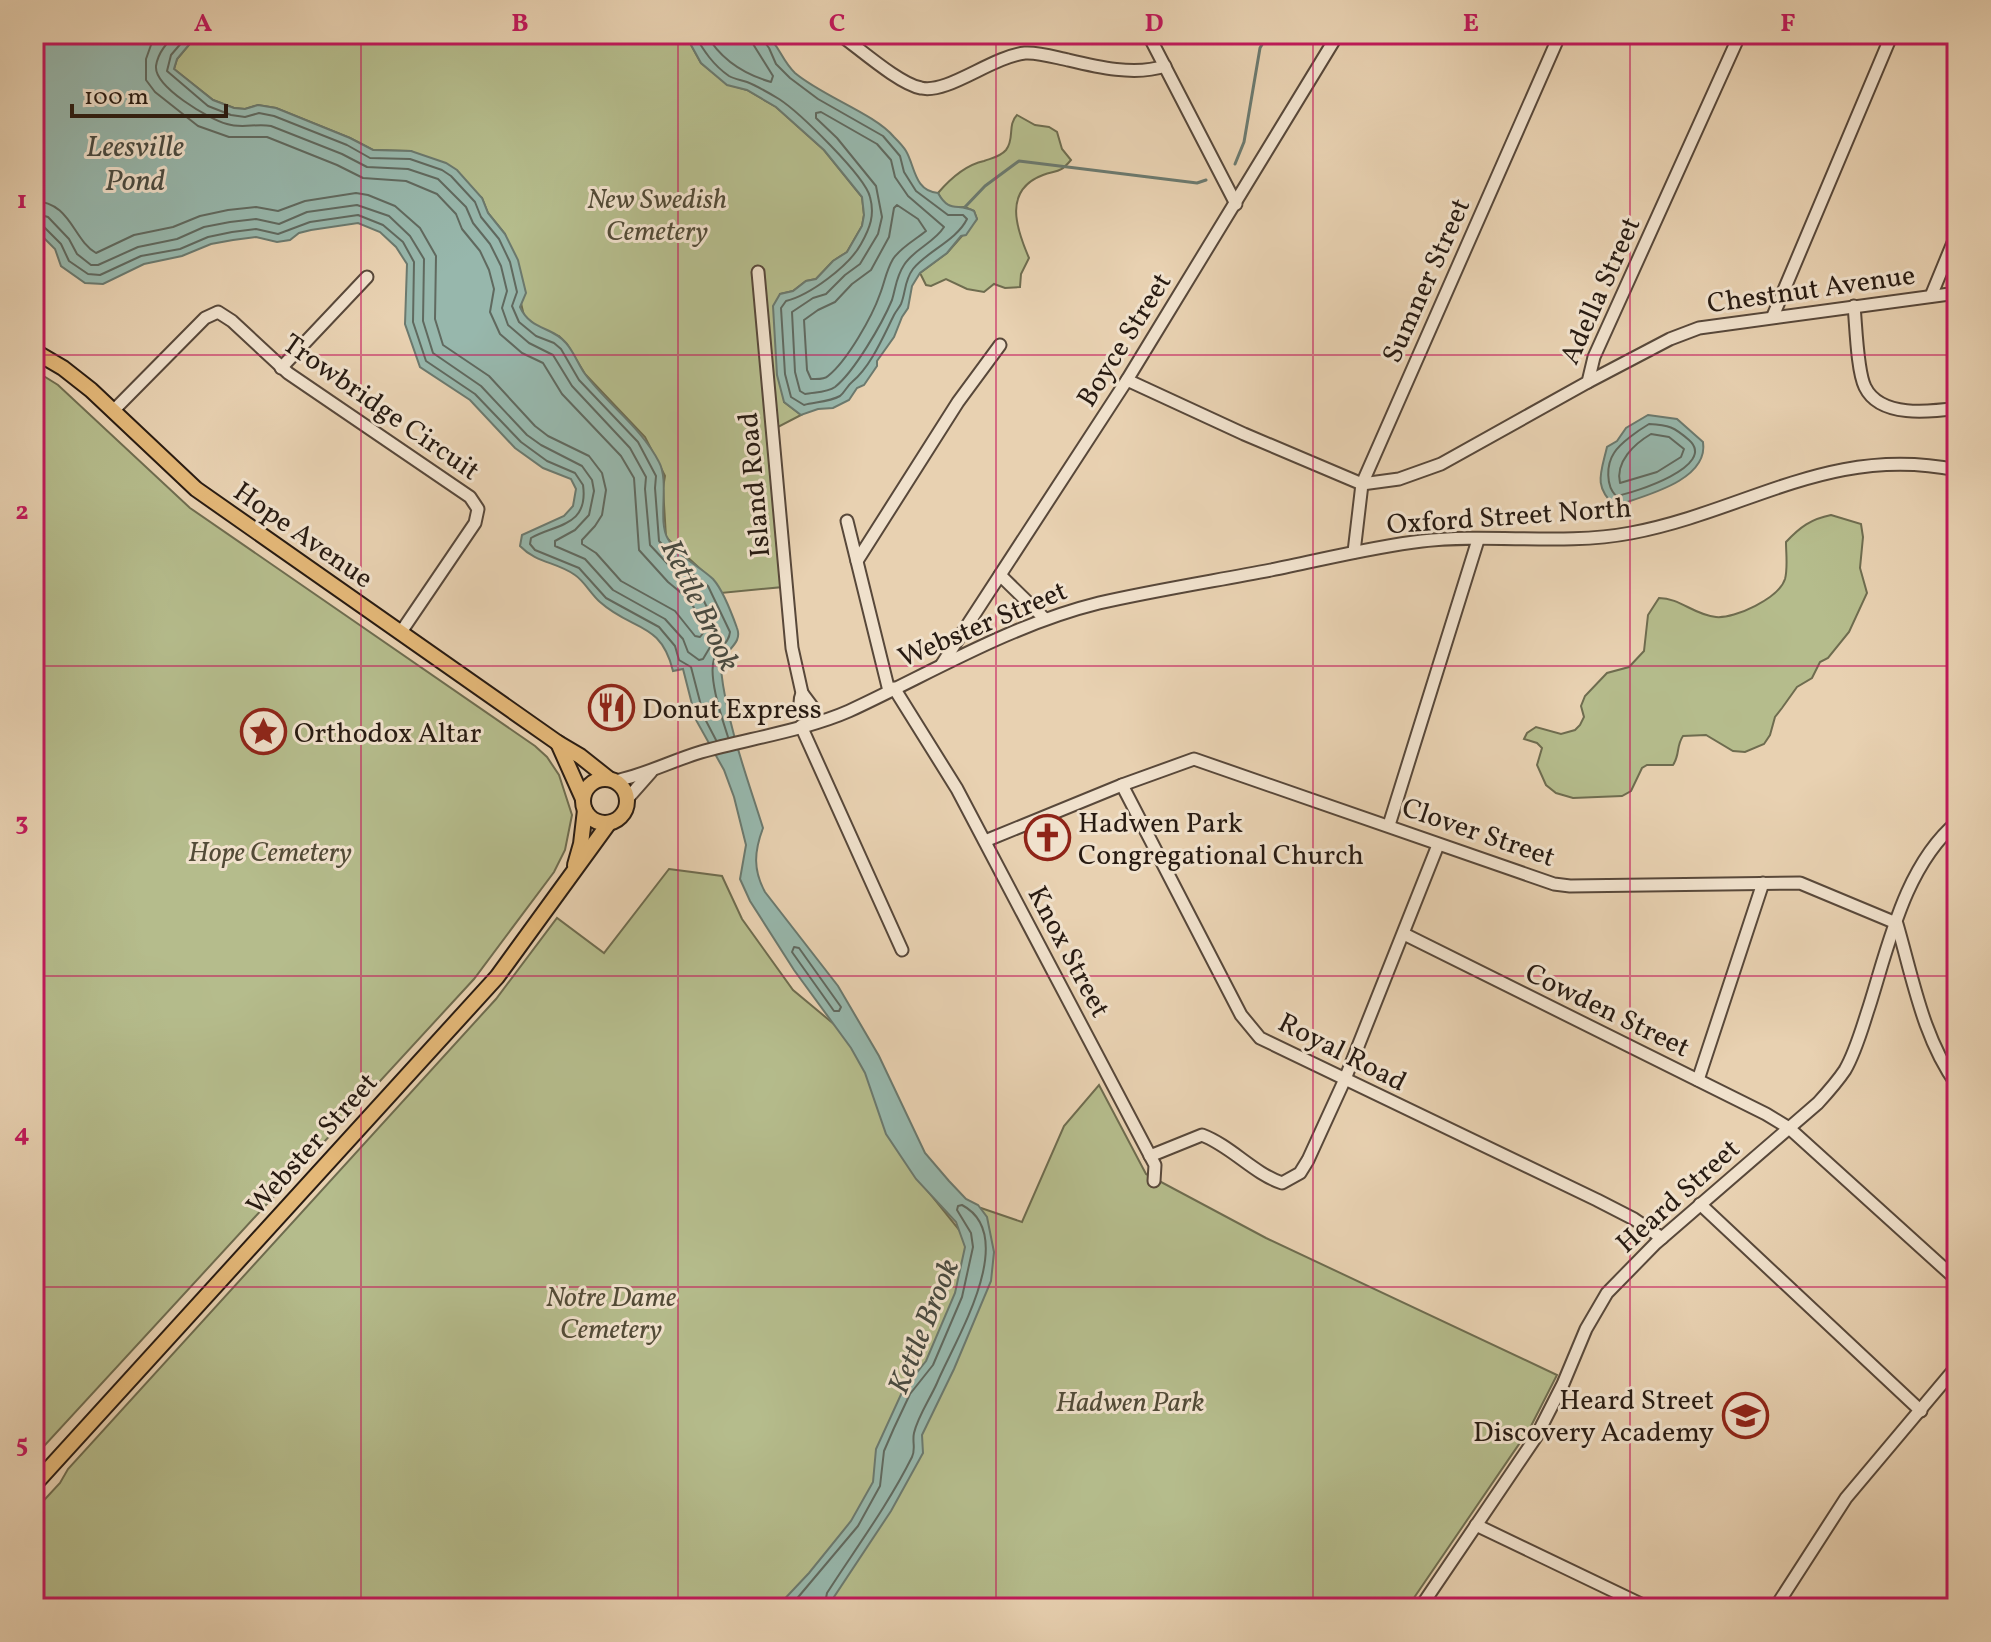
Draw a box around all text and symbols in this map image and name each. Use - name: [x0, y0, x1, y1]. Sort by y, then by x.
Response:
- text: A: [194, 6, 213, 42]
- text: B: [511, 6, 529, 42]
- text: C: [829, 6, 845, 42]
- text: D: [1144, 6, 1164, 42]
- text: E: [1463, 6, 1479, 42]
- text: F: [1780, 6, 1796, 42]
- scale bar: [72, 68, 226, 118]
- text: 100 m: [84, 81, 149, 115]
- water label: Leesville Pond: [86, 127, 184, 203]
- park label: New Swedish Cemetery: [587, 181, 727, 252]
- text: 1: [17, 183, 27, 219]
- street label: Sumner Street: [1374, 192, 1481, 370]
- street label: Adella Street: [1551, 211, 1651, 371]
- street label: Chestnut Avenue: [1705, 257, 1918, 324]
- street label: Boyce Street: [1068, 266, 1182, 415]
- street label: Trowbridge Circuit: [274, 325, 487, 491]
- street label: Island Road: [730, 411, 781, 559]
- street label: Hope Avenue: [225, 473, 380, 599]
- street label: Oxford Street North: [1385, 489, 1633, 546]
- text: 2: [15, 494, 29, 530]
- water label: Kettle Brook: [649, 533, 749, 679]
- street label: Webster Street: [893, 572, 1073, 678]
- restaurant icon: Donut Express: [587, 684, 635, 732]
- place label: Donut Express: [642, 691, 822, 730]
- place icon: Orthodox Altar: [239, 708, 287, 756]
- place label: Orthodox Altar: [294, 715, 482, 754]
- street label: Clover Street: [1396, 789, 1560, 878]
- text: 3: [15, 805, 29, 841]
- place label: Hadwen Park Congregational Church: [1078, 805, 1364, 876]
- church icon: Hadwen Park Congregational Church: [1023, 814, 1071, 862]
- park label: Hope Cemetery: [188, 834, 352, 873]
- street label: Knox Street: [1017, 880, 1119, 1025]
- street label: Cowden Street: [1518, 954, 1696, 1068]
- street label: Royal Road: [1271, 1004, 1413, 1102]
- street label: Webster Street: [238, 1065, 388, 1225]
- text: 4: [14, 1116, 30, 1152]
- street label: Heard Street: [1608, 1131, 1749, 1263]
- water label: Kettle Brook: [879, 1253, 971, 1401]
- park label: Notre Dame Cemetery: [546, 1279, 676, 1350]
- place label: Heard Street Discovery Academy: [1473, 1382, 1714, 1453]
- park label: Hadwen Park: [1056, 1384, 1204, 1423]
- school or university icon: Heard Street Discovery Academy: [1721, 1391, 1769, 1439]
- text: 5: [16, 1427, 28, 1463]

